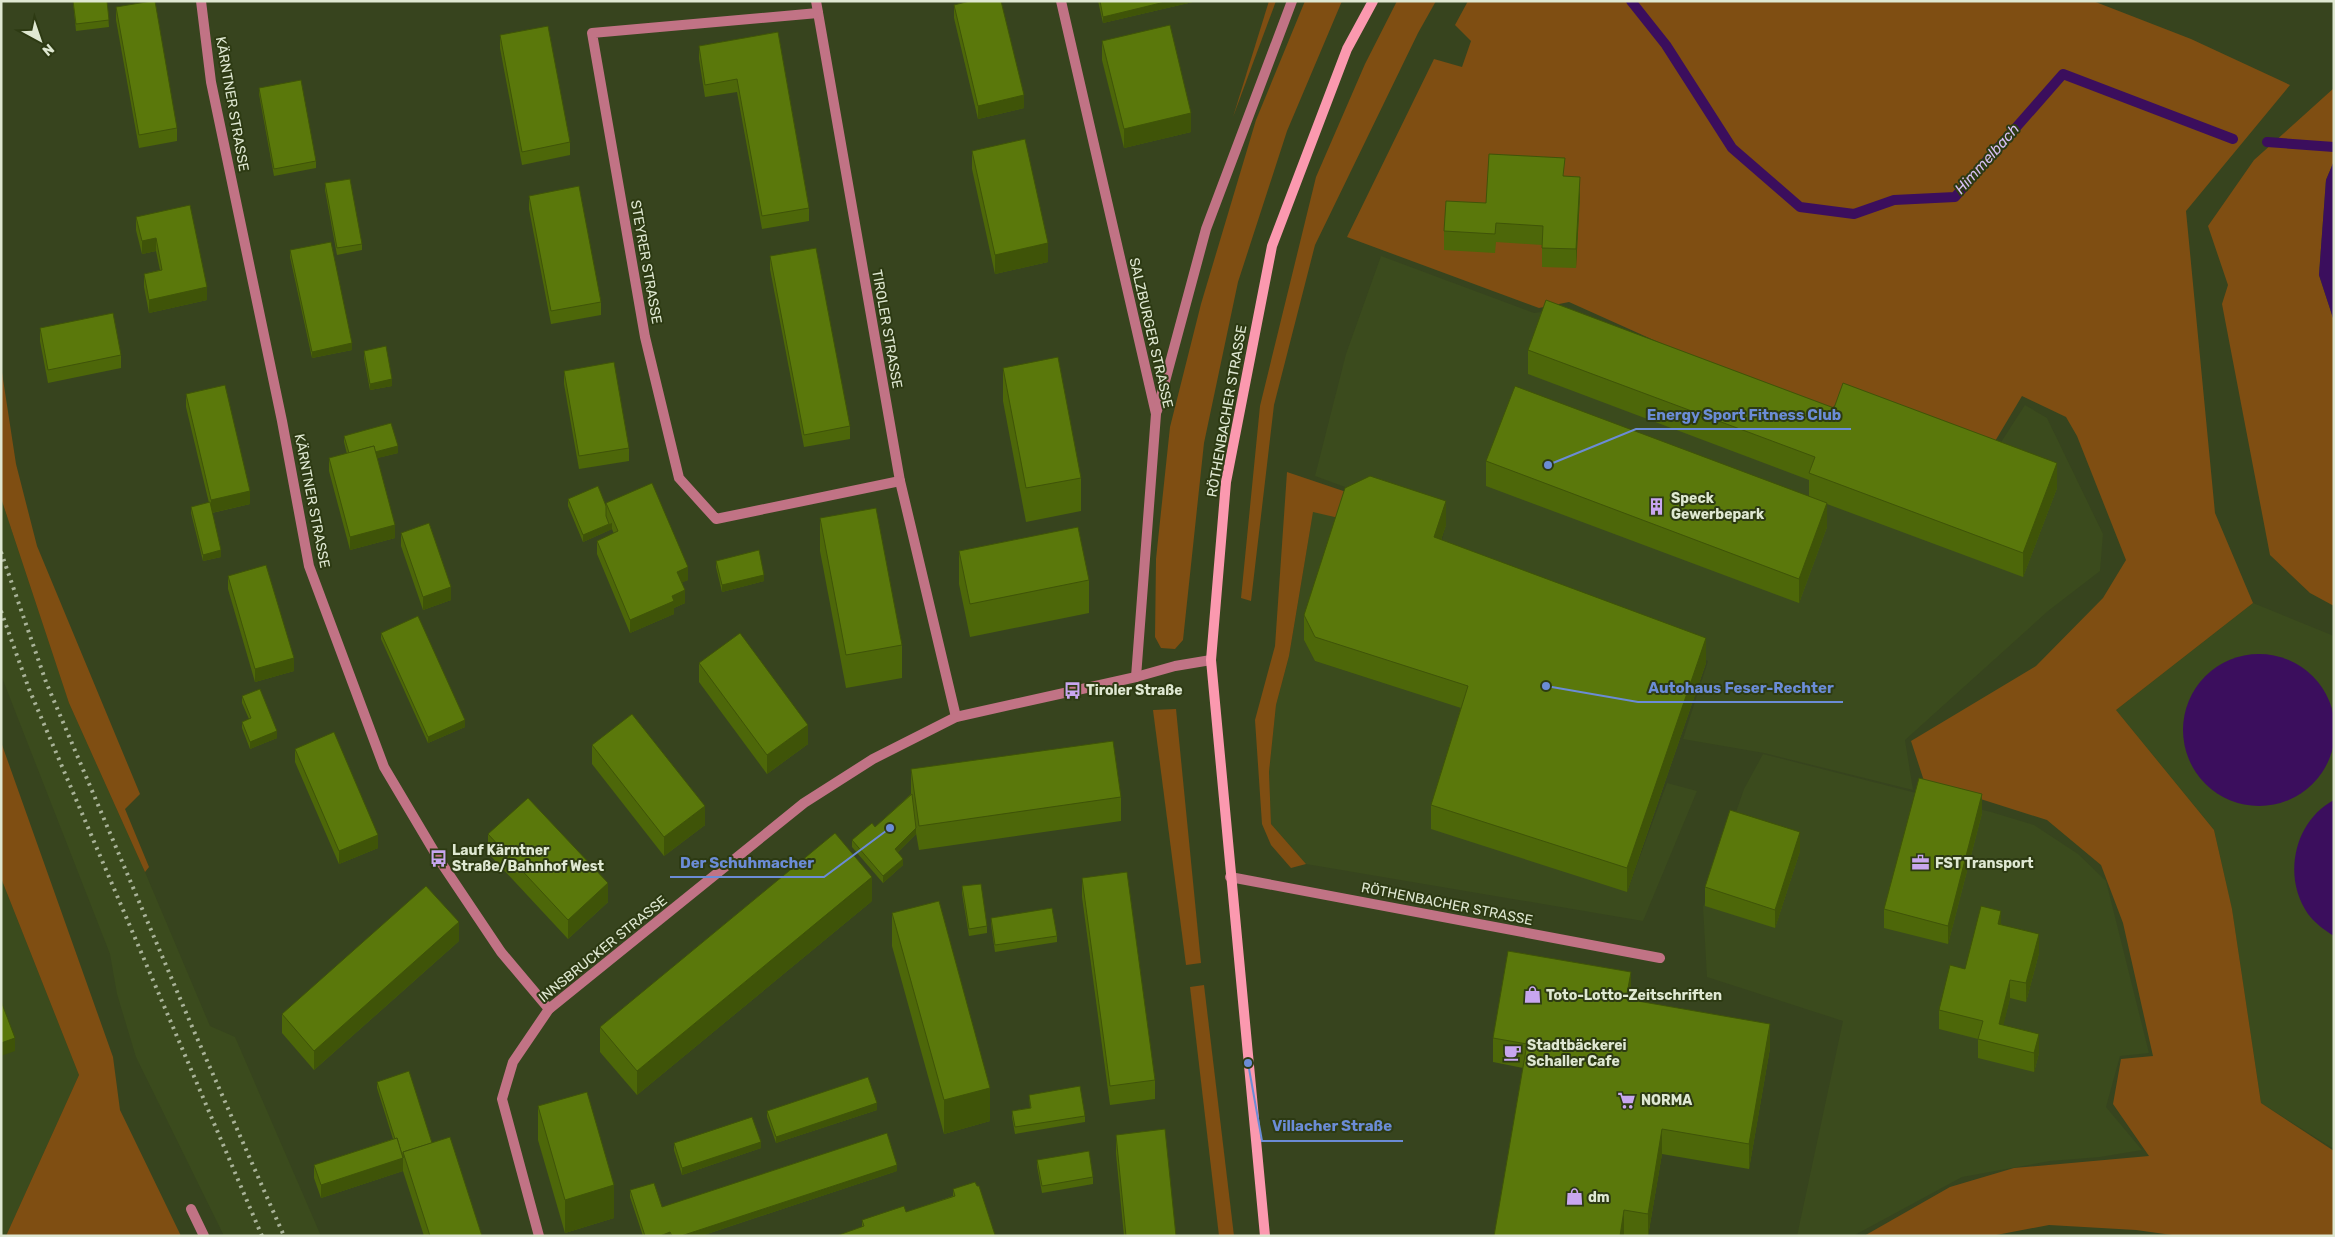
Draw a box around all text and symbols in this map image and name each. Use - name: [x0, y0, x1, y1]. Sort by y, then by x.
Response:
- north arrow: [15, 15, 65, 65]
- street label: KÄRNTNER STRASSE: [212, 35, 252, 173]
- text: N: [39, 40, 57, 59]
- water label: Himmelbach: [1951, 120, 2023, 198]
- street label: STEYRER STRASSE: [627, 199, 665, 325]
- street label: SALZBURGER STRASSE: [1125, 256, 1177, 410]
- street label: TIROLER STRASSE: [868, 268, 906, 390]
- street label: RÖTHENBACHER STRASSE: [1203, 324, 1251, 498]
- callout: Energy Sport Fitness Club: [1636, 399, 1851, 429]
- text: Energy Sport Fitness Club: [1647, 406, 1841, 424]
- street label: KÄRNTNER STRASSE: [291, 432, 333, 570]
- place label: Speck Gewerbepark: [1671, 490, 1765, 523]
- building icon: Speck Gewerbepark: [1647, 496, 1667, 516]
- callout: Autohaus Feser-Rechter: [1638, 672, 1843, 702]
- text: Autohaus Feser-Rechter: [1648, 679, 1834, 697]
- bus stop icon: Tiroler Straße: [1062, 680, 1082, 700]
- place label: Tiroler Straße: [1086, 682, 1183, 699]
- place label: Lauf Kärntner Straße/Bahnhof West: [452, 842, 604, 875]
- callout: Der Schuhmacher: [670, 847, 824, 877]
- bus stop icon: Lauf Kärntner Straße/Bahnhof West: [428, 848, 448, 868]
- office icon: FST Transport: [1911, 853, 1931, 873]
- text: Der Schuhmacher: [680, 854, 814, 872]
- place label: FST Transport: [1935, 855, 2034, 872]
- street label: RÖTHENBACHER STRASSE: [1360, 879, 1534, 929]
- street label: INNSBRUCKER STRASSE: [535, 892, 671, 1006]
- shop icon: Toto-Lotto-Zeitschriften: [1522, 985, 1542, 1005]
- place label: Toto-Lotto-Zeitschriften: [1546, 987, 1722, 1004]
- place label: Stadtbäckerei Schaller Cafe: [1527, 1037, 1627, 1070]
- cafe icon: Stadtbäckerei Schaller Cafe: [1503, 1043, 1523, 1063]
- supermarket icon: NORMA: [1617, 1090, 1637, 1110]
- place label: NORMA: [1641, 1092, 1692, 1109]
- callout: Villacher Straße: [1262, 1111, 1403, 1141]
- text: Villacher Straße: [1272, 1117, 1392, 1135]
- shop icon: dm: [1564, 1187, 1584, 1207]
- place label: dm: [1588, 1189, 1610, 1206]

